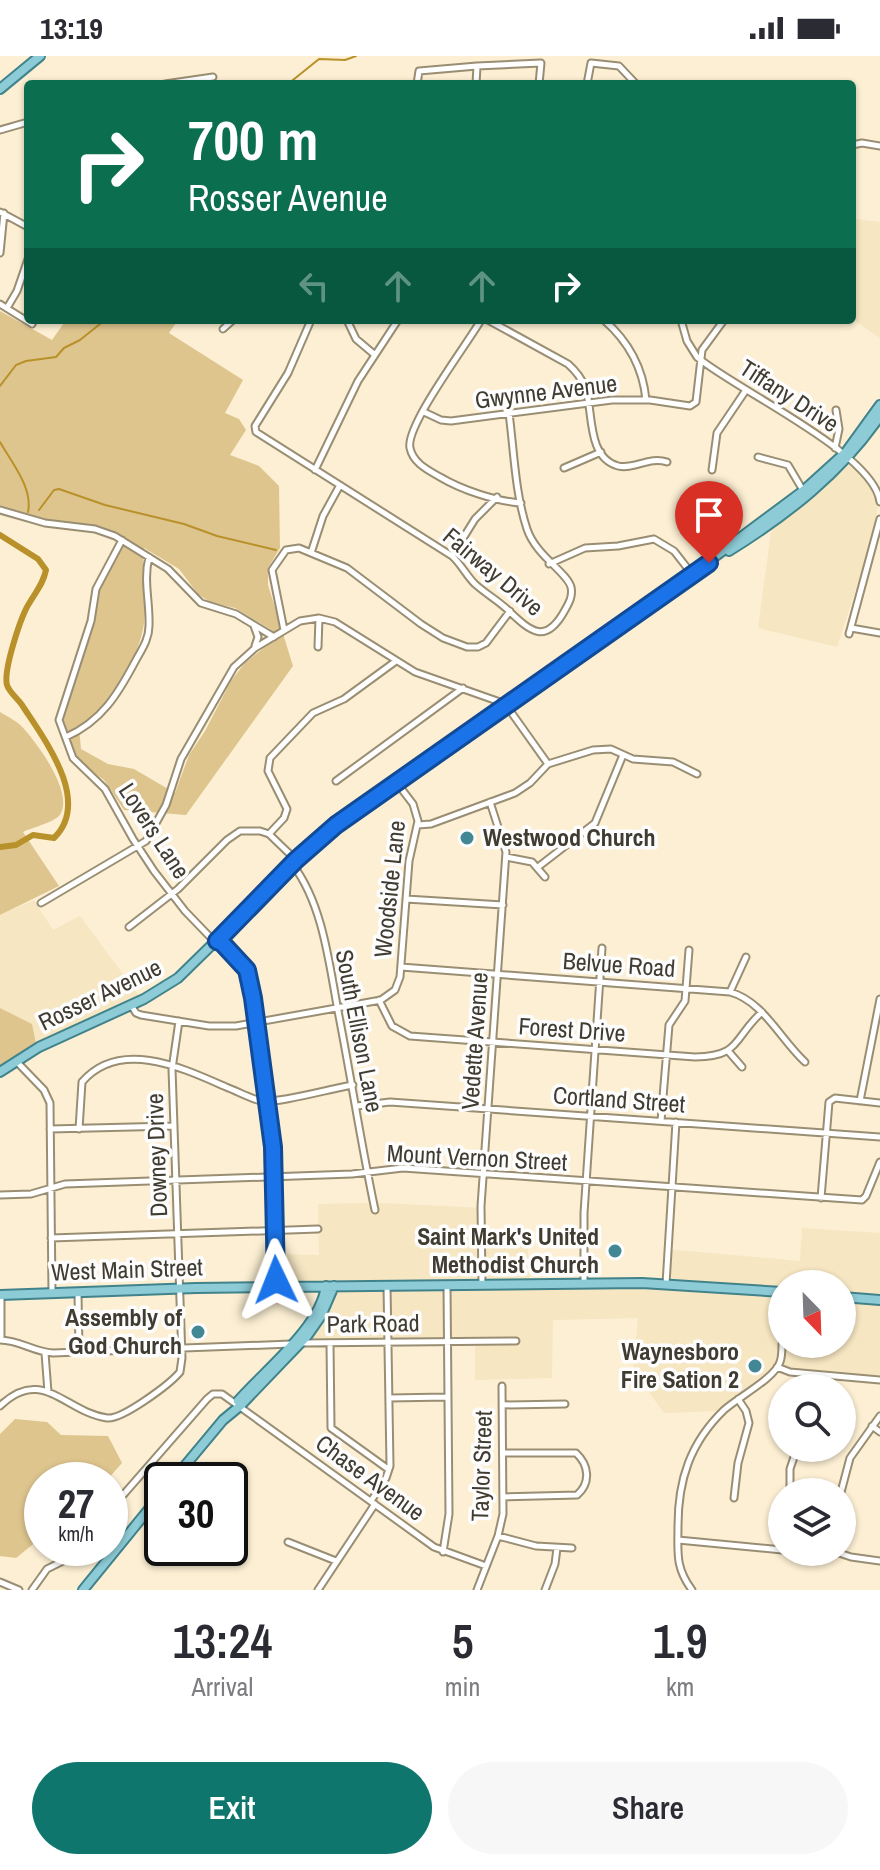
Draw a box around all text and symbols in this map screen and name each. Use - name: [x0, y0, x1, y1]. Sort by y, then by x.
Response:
- text: 13:19: [40, 8, 103, 48]
- text: 700 m: [188, 102, 318, 177]
- icon: right: [56, 112, 160, 216]
- text: Rosser Avenue: [188, 174, 388, 222]
- icon: left: [292, 264, 336, 308]
- icon: ahead: [376, 264, 420, 308]
- icon: ahead: [460, 264, 504, 308]
- icon: right: [544, 264, 588, 308]
- street label: Tiffany Drive: [734, 351, 845, 439]
- street label: Gwynne Avenue: [473, 366, 619, 416]
- pin: [675, 481, 743, 563]
- icon: arrive: [687, 493, 731, 537]
- street label: Fairway Drive: [437, 520, 550, 623]
- street label: Lovers Lane: [112, 776, 198, 885]
- street label: Woodside Lane: [366, 819, 412, 959]
- place label: Westwood Church: [483, 821, 655, 853]
- marker: Westwood Church: [458, 829, 476, 847]
- street label: Belvue Road: [562, 944, 676, 984]
- street label: South Ellison Lane: [329, 947, 391, 1115]
- street label: Rosser Avenue: [33, 951, 166, 1038]
- street label: Vedette Avenue: [453, 971, 495, 1111]
- street label: Forest Drive: [517, 1009, 627, 1049]
- street label: Cortland Street: [552, 1078, 687, 1120]
- street label: Downey Drive: [138, 1093, 174, 1217]
- street label: Mount Vernon Street: [386, 1136, 569, 1178]
- place label: Saint Mark's United Methodist Church: [417, 1220, 599, 1280]
- position arrow: [234, 1238, 318, 1322]
- marker: Saint Mark's United Methodist Church: [606, 1242, 624, 1260]
- street label: West Main Street: [51, 1250, 204, 1288]
- north arrow: [768, 1270, 856, 1358]
- map controls: [768, 1270, 856, 1566]
- place label: Assembly of God Church: [65, 1301, 182, 1361]
- street label: Park Road: [326, 1306, 420, 1340]
- marker: Assembly of God Church: [189, 1323, 207, 1341]
- place label: Waynesboro Fire Sation 2: [621, 1335, 739, 1395]
- marker: Waynesboro Fire Sation 2: [746, 1357, 764, 1375]
- button: search: [768, 1374, 856, 1462]
- street label: Taylor Street: [463, 1409, 499, 1522]
- street label: Chase Avenue: [310, 1427, 432, 1528]
- speed limit sign: 30: [144, 1462, 248, 1566]
- text: 27: [58, 1477, 94, 1530]
- button: layers: [768, 1478, 856, 1566]
- text: km/h: [58, 1520, 94, 1547]
- text: 13:24: [172, 1608, 272, 1673]
- text: 5: [452, 1608, 474, 1673]
- text: 1.9: [653, 1608, 708, 1673]
- text: Arrival: [192, 1669, 253, 1704]
- text: min: [445, 1669, 480, 1704]
- text: km: [666, 1669, 694, 1704]
- button: Exit: [32, 1762, 432, 1854]
- button: Share: [448, 1762, 848, 1854]

